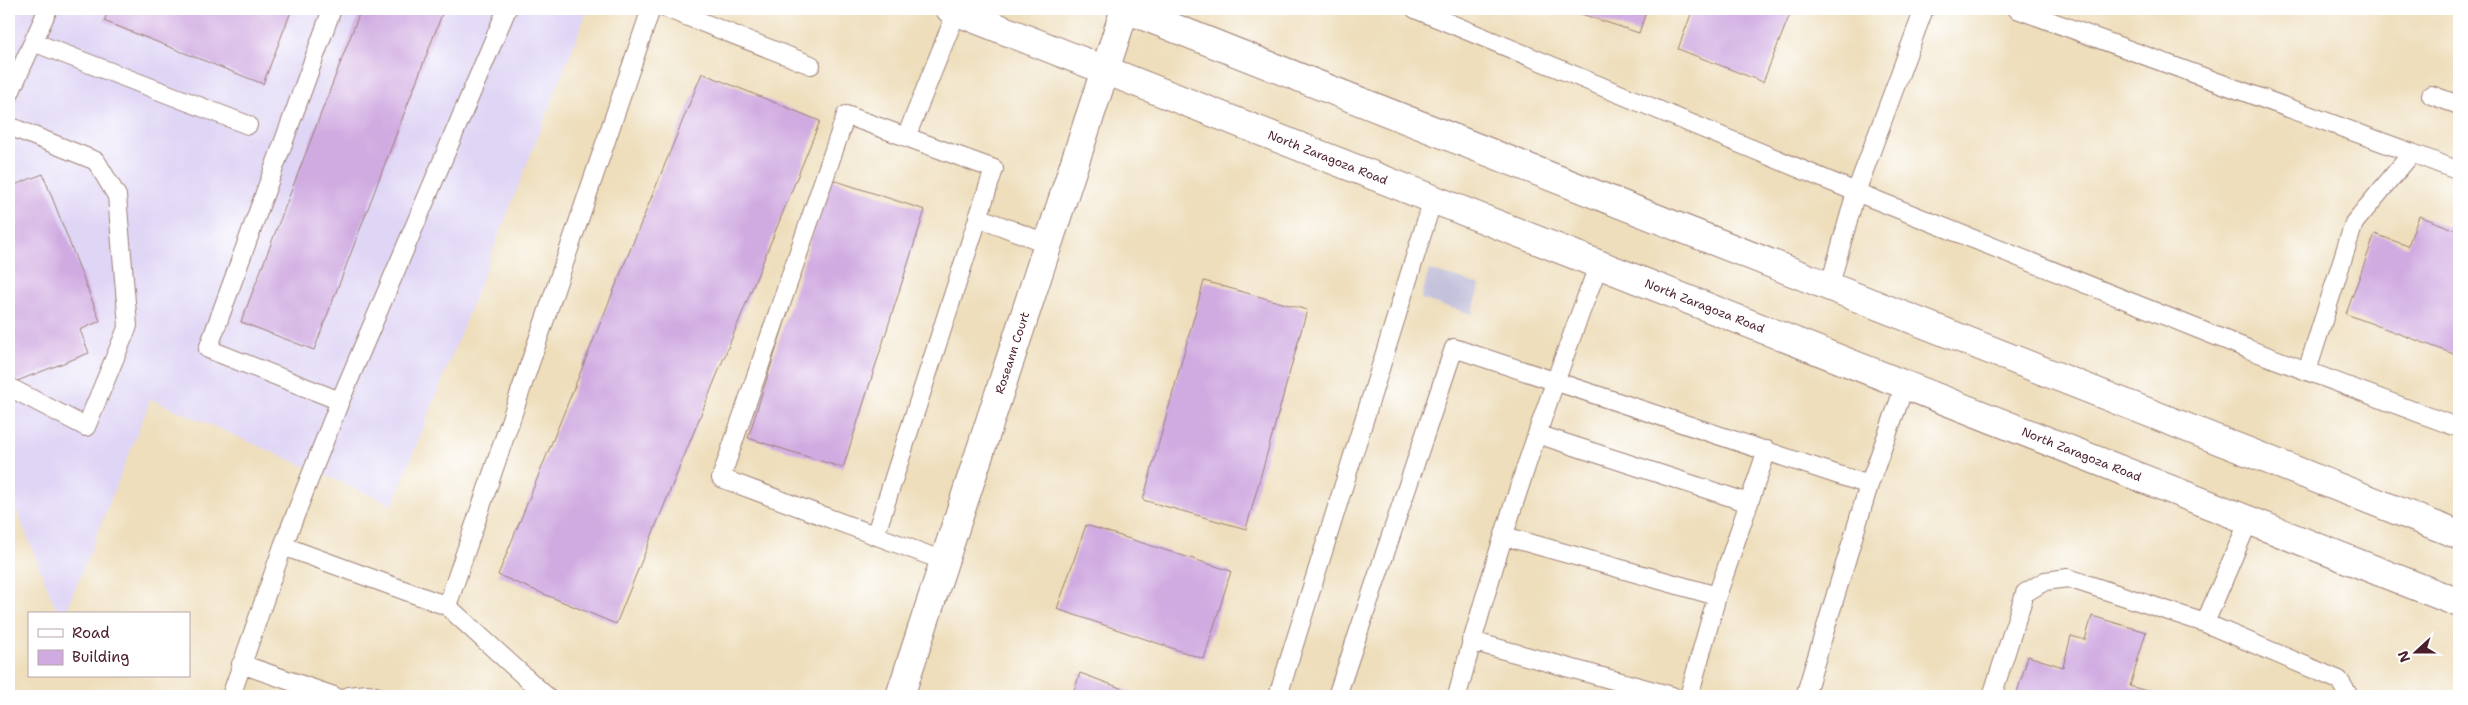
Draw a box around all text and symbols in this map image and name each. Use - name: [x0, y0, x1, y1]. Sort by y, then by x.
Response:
- street label: North Zaragoza Road: [1266, 127, 1390, 189]
- street label: North Zaragoza Road: [1642, 275, 1767, 337]
- street label: Roseann Court: [991, 310, 1033, 396]
- street label: North Zaragoza Road: [2019, 424, 2144, 485]
- legend: [28, 612, 190, 678]
- text: Road: [72, 623, 110, 643]
- north arrow: [2390, 628, 2440, 678]
- text: Building: [72, 647, 129, 667]
- text: N: [2393, 648, 2414, 665]

